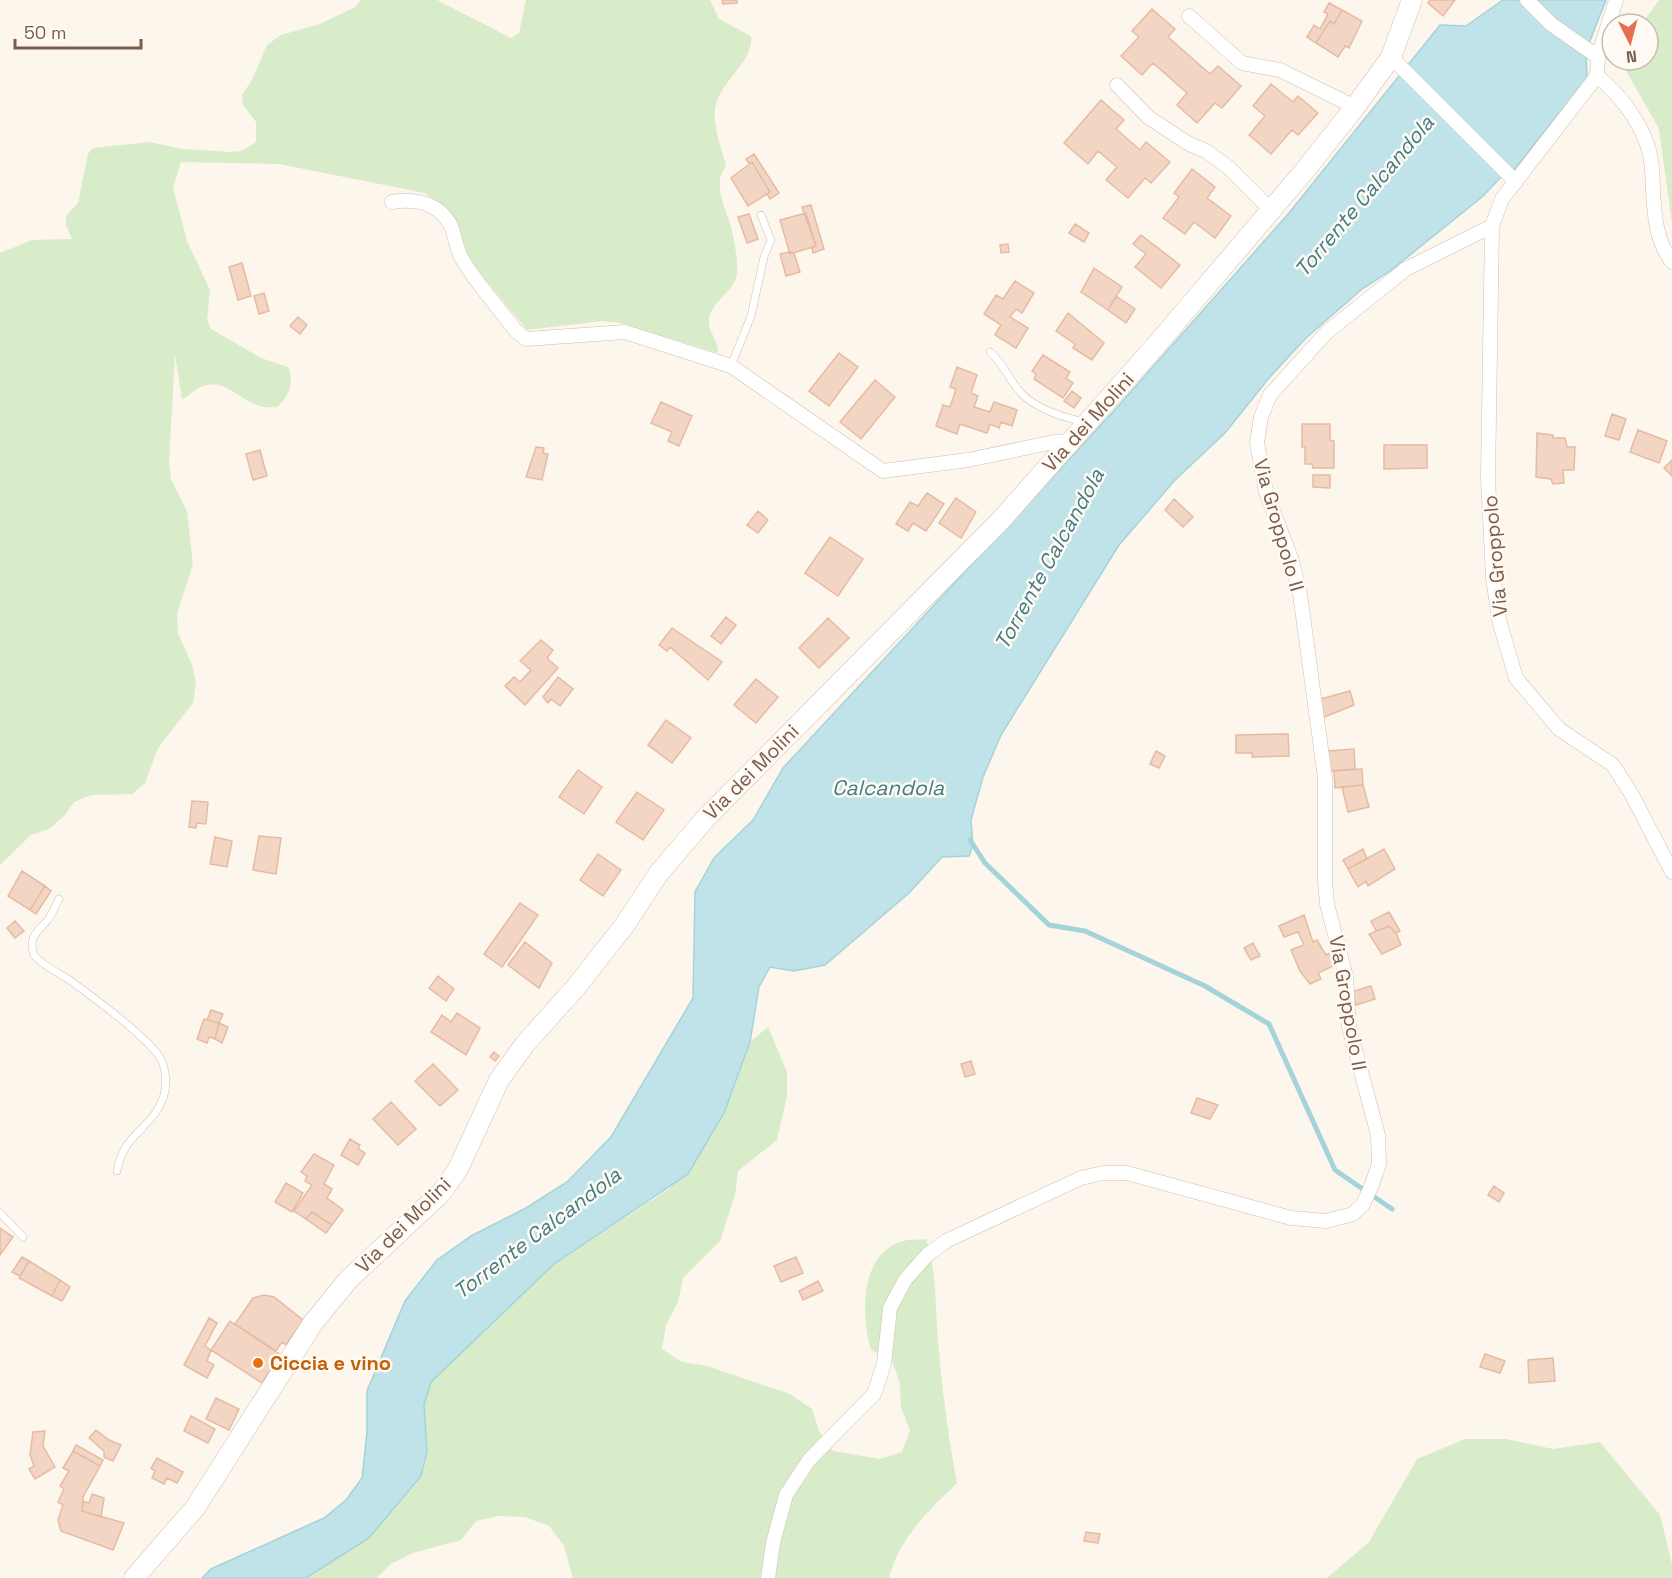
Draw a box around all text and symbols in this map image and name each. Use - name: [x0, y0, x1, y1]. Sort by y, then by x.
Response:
- scale bar: [15, 12, 141, 50]
- north arrow: [1600, 12, 1660, 72]
- text: 50 m: [24, 21, 66, 44]
- text: N: [1625, 45, 1638, 67]
- water label: Torrente Calcandola: [1289, 109, 1440, 282]
- street label: Via dei Molini: [1036, 367, 1140, 477]
- street label: Via Groppolo II: [1248, 456, 1310, 594]
- water label: Torrente Calcandola: [988, 463, 1110, 654]
- street label: Via Groppolo: [1477, 494, 1513, 618]
- street label: Via dei Molini: [698, 719, 804, 825]
- water label: Calcandola: [832, 774, 945, 801]
- street label: Via Groppolo II: [1323, 933, 1373, 1073]
- water label: Torrente Calcandola: [448, 1161, 627, 1305]
- street label: Via dei Molini: [350, 1172, 456, 1278]
- place label: Ciccia e vino: [270, 1350, 391, 1376]
- marker: Ciccia e vino: [251, 1356, 265, 1370]

